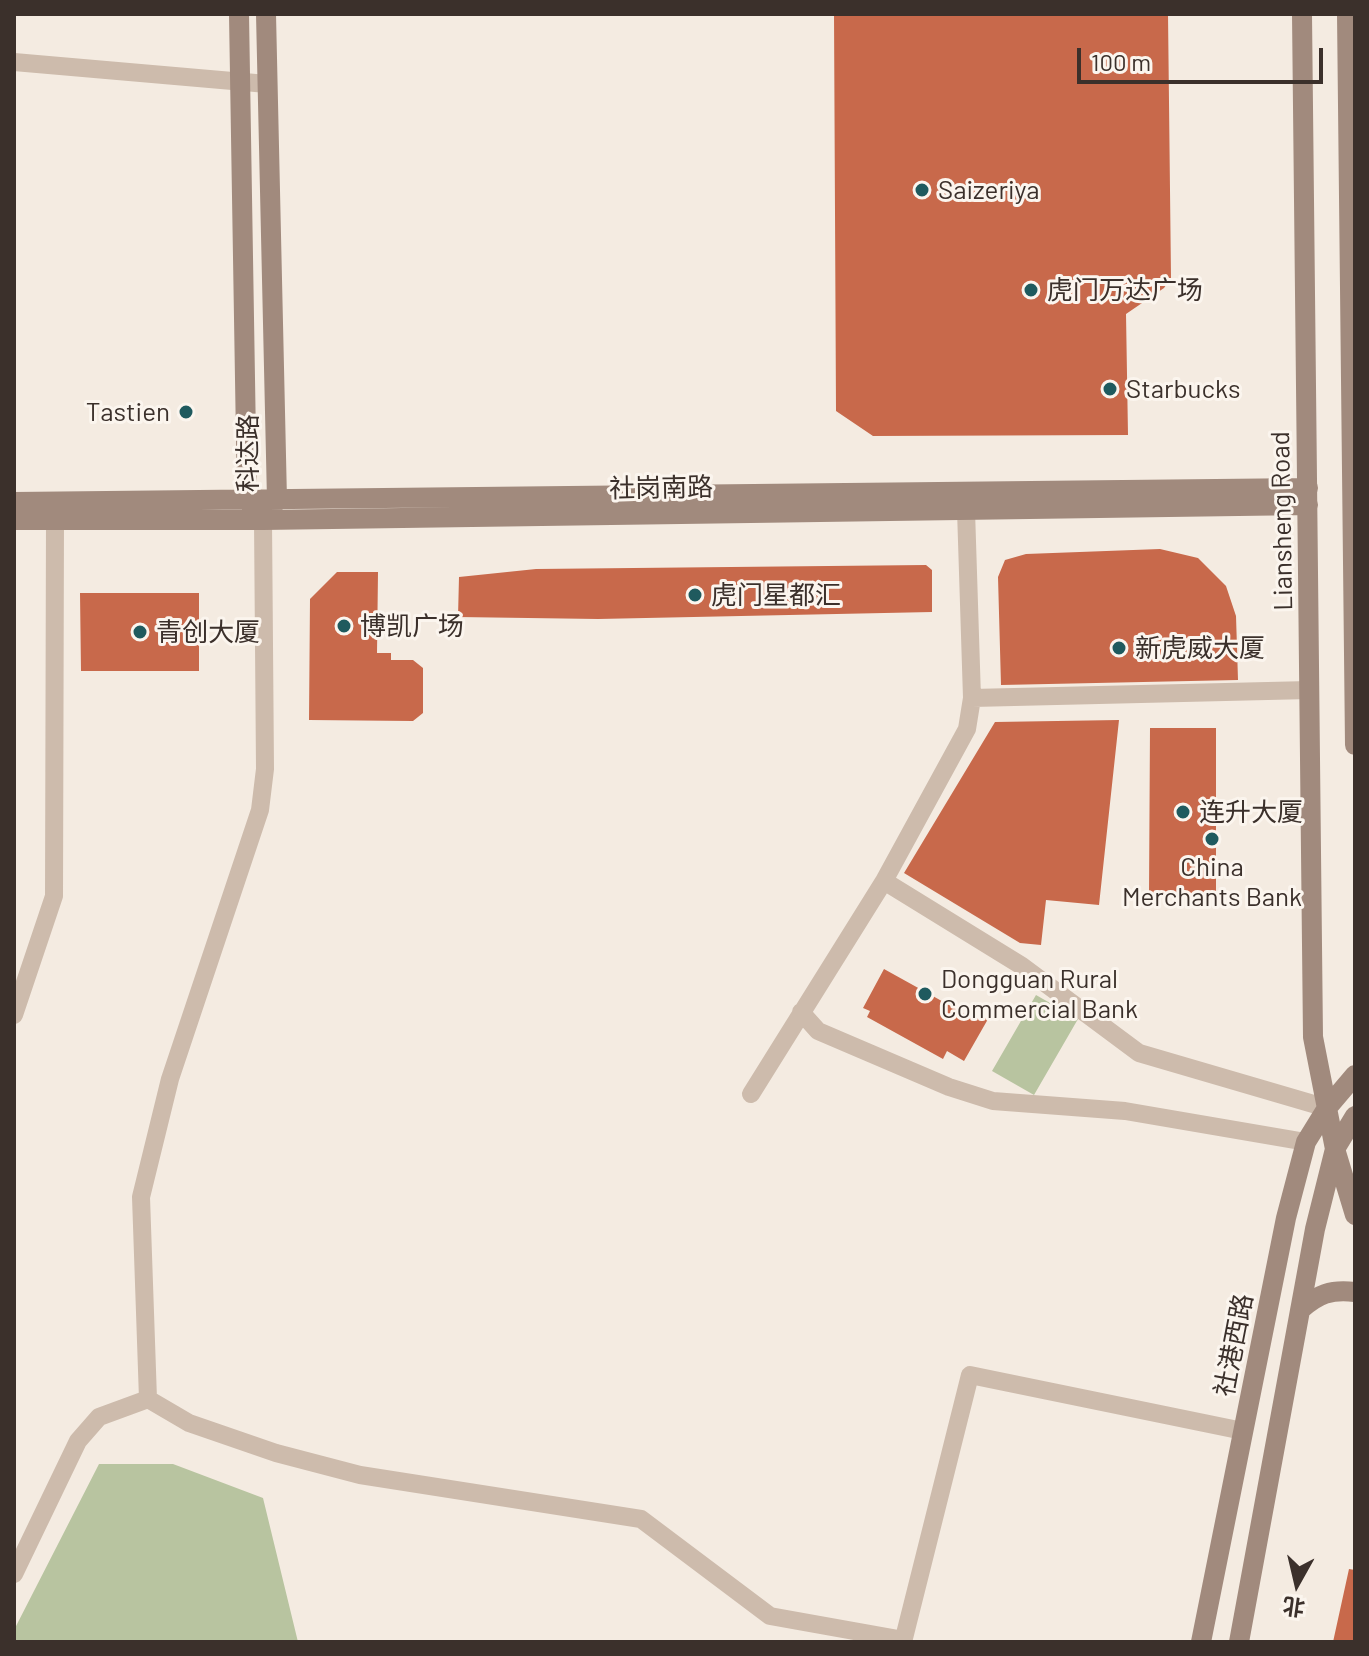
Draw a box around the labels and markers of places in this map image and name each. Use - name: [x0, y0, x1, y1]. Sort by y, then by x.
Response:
- place label: Saizeriya: [938, 174, 1040, 206]
- marker: Saizeriya: [913, 181, 931, 199]
- place label: 虎门万达广场: [1047, 274, 1203, 306]
- marker: 虎门万达广场: [1022, 281, 1040, 299]
- place label: Starbucks: [1126, 373, 1240, 405]
- marker: Starbucks: [1101, 380, 1119, 398]
- place label: Tastien: [86, 396, 170, 428]
- marker: Tastien: [177, 403, 195, 421]
- place label: 虎门星都汇: [711, 579, 841, 611]
- marker: 虎门星都汇: [686, 586, 704, 604]
- place label: 博凯广场: [360, 610, 464, 642]
- place label: 青创大厦: [156, 616, 260, 648]
- marker: 博凯广场: [335, 617, 353, 635]
- marker: 青创大厦: [131, 623, 149, 641]
- place label: 新虎威大厦: [1135, 632, 1265, 664]
- marker: 新虎威大厦: [1110, 639, 1128, 657]
- place label: 连升大厦: [1199, 796, 1303, 828]
- marker: 连升大厦: [1174, 803, 1192, 821]
- marker: China Merchants Bank: [1203, 830, 1221, 848]
- place label: China Merchants Bank: [1122, 851, 1302, 912]
- place label: Dongguan Rural Commercial Bank: [941, 963, 1138, 1024]
- marker: Dongguan Rural Commercial Bank: [916, 985, 934, 1003]

